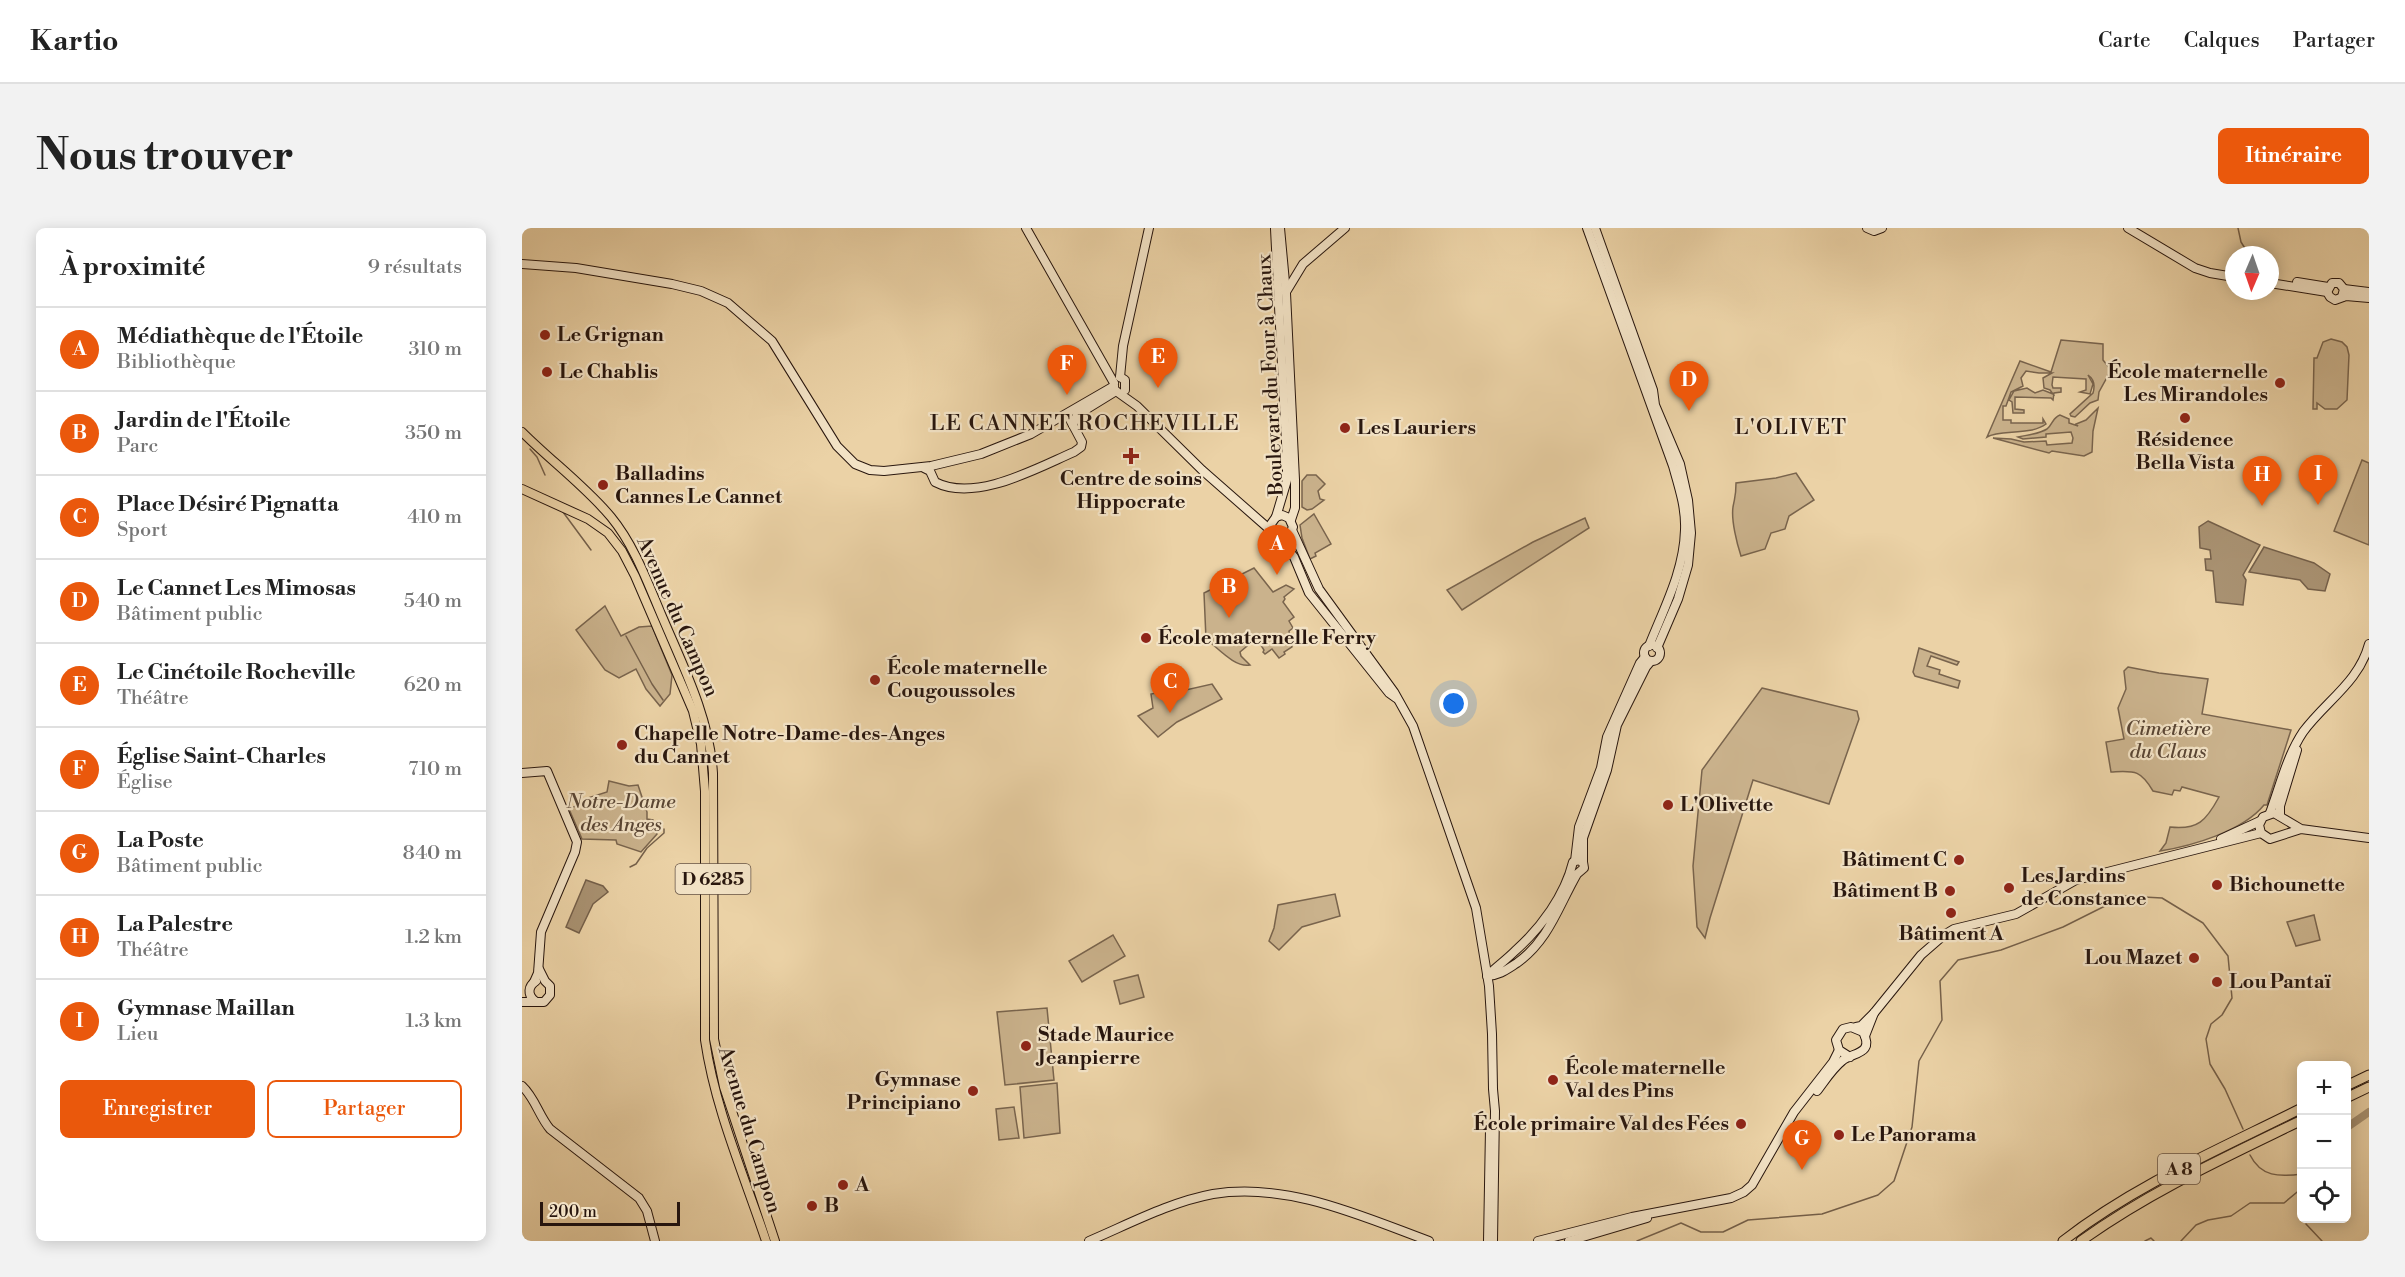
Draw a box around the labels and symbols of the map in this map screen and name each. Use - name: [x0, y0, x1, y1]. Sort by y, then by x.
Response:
- north arrow: [2225, 246, 2279, 300]
- street label: Boulevard du Four à Chaux: [1252, 253, 1290, 498]
- place label: Le Grignan: [557, 323, 665, 348]
- marker: Le Grignan: [538, 328, 552, 342]
- pin: E: [1138, 338, 1178, 388]
- pin: F: [1048, 346, 1086, 395]
- place label: École maternelle Les Mirandoles: [2108, 359, 2268, 408]
- place label: Le Chablis: [559, 360, 658, 385]
- pin: D: [1670, 362, 1708, 411]
- marker: Le Chablis: [540, 365, 554, 379]
- marker: École maternelle Les Mirandoles: [2273, 376, 2287, 390]
- district label: LE CANNET ROCHEVILLE: [930, 410, 1240, 437]
- marker: Résidence Bella Vista: [2178, 411, 2192, 425]
- district label: L'OLIVET: [1735, 415, 1847, 441]
- place label: Les Lauriers: [1357, 416, 1476, 441]
- marker: Les Lauriers: [1338, 421, 1352, 435]
- place label: Résidence Bella Vista: [2135, 428, 2235, 476]
- marker: Centre de soins Hippocrate: [1122, 447, 1140, 465]
- pin: H: [2242, 456, 2282, 506]
- pin: I: [2298, 456, 2338, 505]
- place label: Balladins Cannes Le Cannet: [615, 462, 783, 510]
- place label: Centre de soins Hippocrate: [1060, 467, 1202, 515]
- marker: Balladins Cannes Le Cannet: [596, 478, 610, 492]
- pin: A: [1258, 526, 1296, 575]
- street label: Avenue du Campon: [630, 532, 724, 701]
- pin: B: [1210, 568, 1248, 618]
- place label: École maternelle Ferry: [1158, 625, 1377, 651]
- marker: École maternelle Ferry: [1139, 631, 1153, 645]
- place label: École maternelle Cougoussoles: [887, 655, 1048, 704]
- pin: C: [1150, 664, 1190, 713]
- marker: École maternelle Cougoussoles: [868, 673, 882, 687]
- your location: [1439, 689, 1468, 718]
- park label: Cimetière du Claus: [2125, 717, 2211, 765]
- place label: Chapelle Notre-Dame-des-Anges du Cannet: [634, 722, 945, 770]
- marker: Chapelle Notre-Dame-des-Anges du Cannet: [615, 738, 629, 752]
- park label: Notre-Dame des Anges: [565, 790, 676, 838]
- place label: L'Olivette: [1680, 793, 1773, 818]
- marker: L'Olivette: [1661, 798, 1675, 812]
- place label: Bâtiment C: [1842, 848, 1947, 873]
- marker: Bâtiment C: [1952, 853, 1966, 867]
- road number: D 6285: [676, 864, 750, 894]
- place label: Les Jardins de Constance: [2021, 864, 2147, 912]
- place label: Bichounette: [2229, 873, 2345, 898]
- marker: Bichounette: [2210, 878, 2224, 892]
- place label: Bâtiment B: [1832, 879, 1938, 904]
- marker: Les Jardins de Constance: [2002, 881, 2016, 895]
- marker: Bâtiment B: [1943, 884, 1957, 898]
- marker: Bâtiment A: [1944, 906, 1958, 920]
- place label: Bâtiment A: [1898, 922, 2004, 947]
- place label: Lou Mazet: [2084, 946, 2183, 971]
- marker: Lou Mazet: [2187, 951, 2201, 965]
- place label: Lou Pantaï: [2229, 970, 2332, 995]
- marker: Lou Pantaï: [2210, 975, 2224, 989]
- place label: Stade Maurice Jeanpierre: [1035, 1023, 1174, 1071]
- marker: Stade Maurice Jeanpierre: [1019, 1039, 1033, 1053]
- street label: Avenue du Campon: [711, 1043, 786, 1216]
- place label: École maternelle Val des Pins: [1564, 1055, 1726, 1104]
- place label: Gymnase Principiano: [847, 1068, 961, 1116]
- marker: École maternelle Val des Pins: [1546, 1073, 1560, 1087]
- marker: Gymnase Principiano: [966, 1084, 980, 1098]
- place label: École primaire Val des Fées: [1474, 1111, 1729, 1137]
- marker: École primaire Val des Fées: [1734, 1117, 1748, 1131]
- pin: G: [1782, 1120, 1822, 1170]
- place label: Le Panorama: [1851, 1123, 1977, 1148]
- marker: Le Panorama: [1832, 1128, 1846, 1142]
- road number: A 8: [2158, 1154, 2200, 1184]
- place label: A: [854, 1173, 870, 1198]
- marker: A: [836, 1178, 850, 1192]
- place label: B: [824, 1194, 839, 1219]
- scale bar: [540, 1199, 680, 1226]
- marker: B: [805, 1199, 819, 1213]

